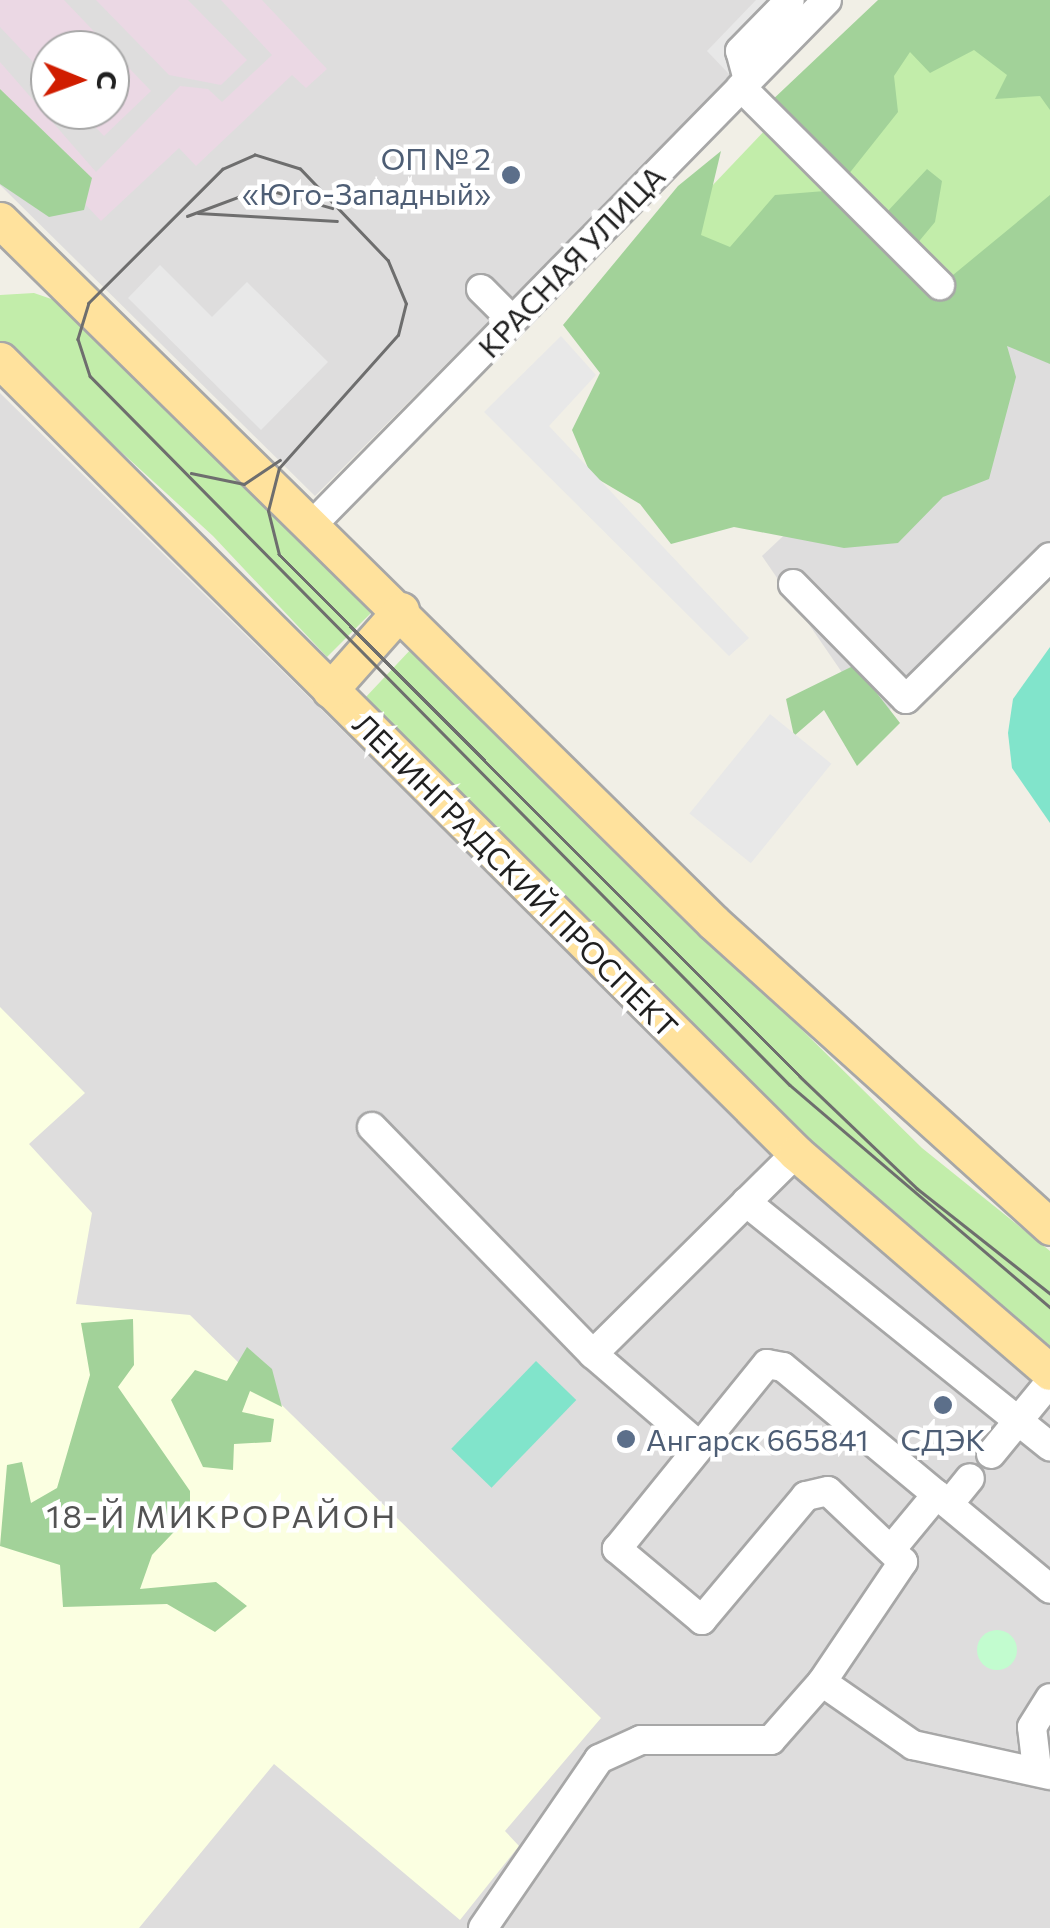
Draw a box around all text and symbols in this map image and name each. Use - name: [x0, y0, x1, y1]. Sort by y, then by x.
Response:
- north arrow: [30, 30, 130, 130]
- text: С: [91, 71, 125, 90]
- place label: ОП № 2 «Юго-Западный»: [242, 140, 491, 210]
- street label: КРАСНАЯ УЛИЦА: [470, 158, 672, 364]
- marker: ОП № 2 «Юго-Западный»: [500, 164, 522, 186]
- street label: ЛЕНИНГРАДСКИЙ ПРОСПЕКТ: [346, 705, 686, 1045]
- marker: СДЭК: [932, 1394, 954, 1416]
- place label: Ангарск 665841: [646, 1421, 868, 1457]
- place label: СДЭК: [901, 1421, 985, 1457]
- marker: Ангарск 665841: [615, 1428, 637, 1450]
- district label: 18-Й МИКРОРАЙОН: [46, 1496, 398, 1534]

